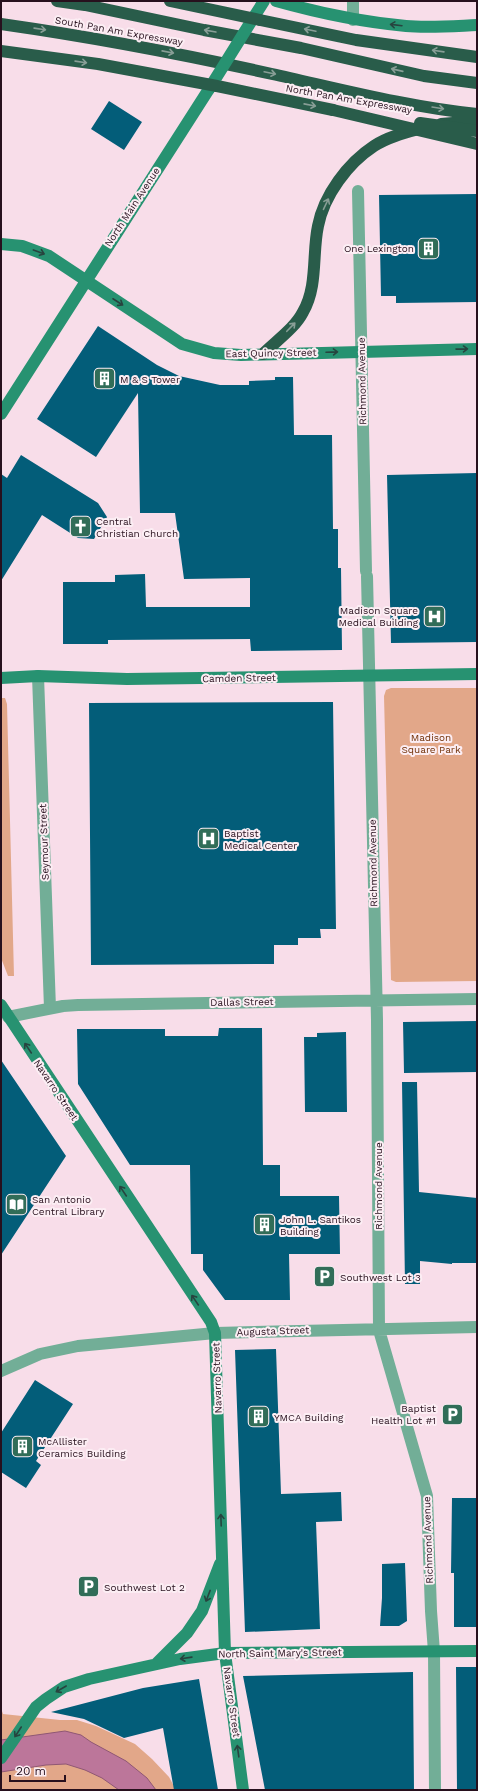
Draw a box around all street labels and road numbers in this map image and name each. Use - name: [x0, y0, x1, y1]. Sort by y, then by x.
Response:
- street label: South Pan Am Expressway: [54, 14, 185, 48]
- street label: North Pan Am Expressway: [285, 82, 414, 116]
- street label: North Main Avenue: [102, 165, 162, 249]
- street label: Richmond Avenue: [356, 337, 368, 425]
- street label: East Quincy Street: [225, 347, 318, 359]
- street label: Camden Street: [202, 672, 277, 684]
- street label: Seymour Street: [37, 803, 51, 880]
- street label: Richmond Avenue: [367, 819, 379, 907]
- street label: Dallas Street: [210, 996, 275, 1008]
- street label: Navarro Street: [32, 1057, 81, 1123]
- street label: Richmond Avenue: [373, 1142, 384, 1230]
- street label: Augusta Street: [237, 1324, 310, 1338]
- street label: Navarro Street: [210, 1342, 224, 1414]
- street label: Richmond Avenue: [421, 1496, 435, 1584]
- street label: North Saint Mary's Street: [218, 1646, 343, 1660]
- street label: Navarro Street: [222, 1666, 243, 1739]

